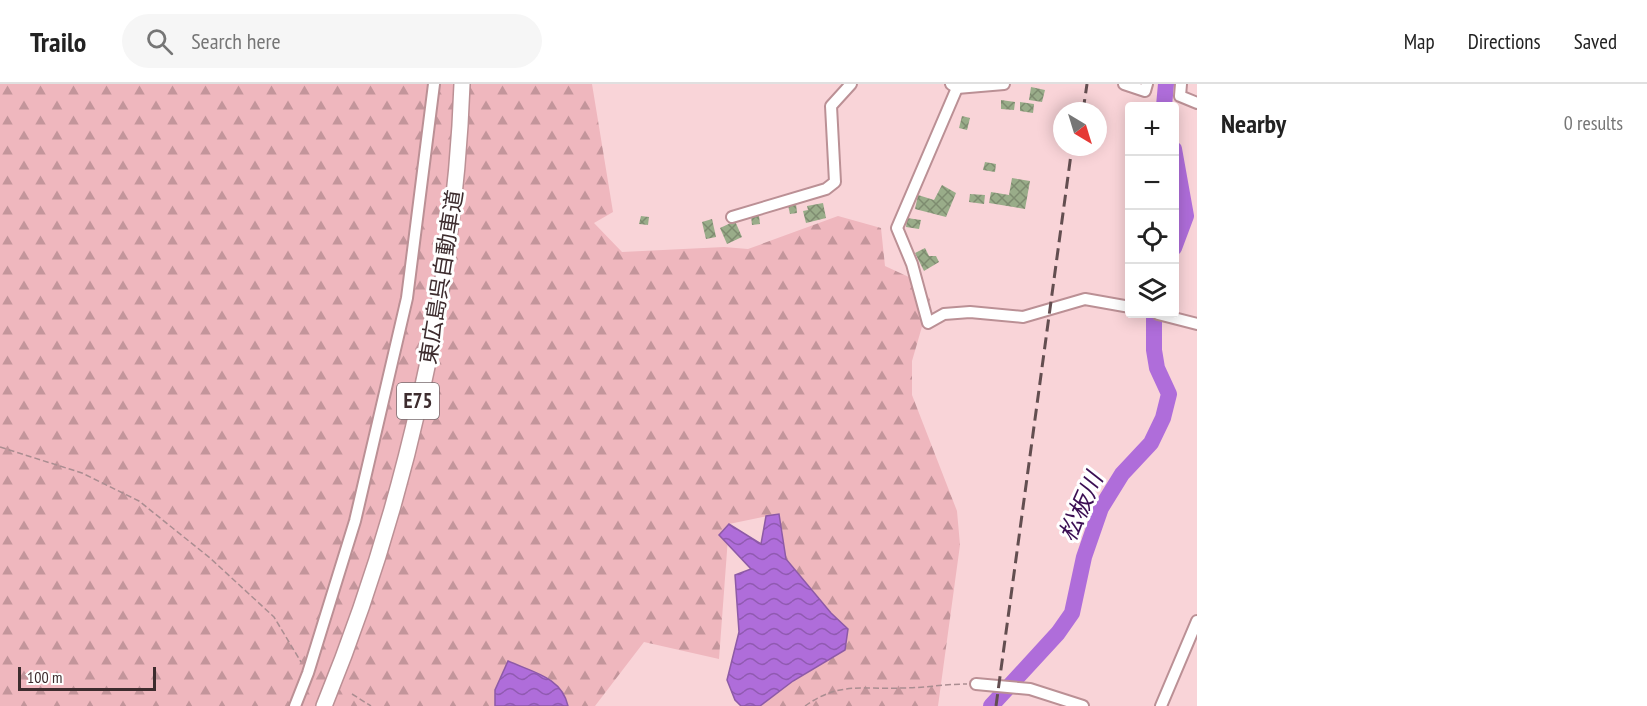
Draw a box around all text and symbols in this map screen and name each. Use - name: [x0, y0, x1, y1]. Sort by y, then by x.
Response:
- search box: [122, 14, 542, 68]
- text: Trailo: [30, 23, 86, 60]
- icon: search: [143, 25, 176, 58]
- text: Search here: [191, 27, 281, 55]
- text: Map: [1404, 28, 1435, 55]
- text: Directions: [1468, 28, 1541, 55]
- text: Saved: [1574, 28, 1617, 55]
- north arrow: [1053, 102, 1107, 156]
- map controls: [1125, 102, 1179, 318]
- button: +: [1125, 102, 1179, 156]
- text: Nearby: [1221, 107, 1286, 140]
- text: 0 results: [1564, 110, 1623, 136]
- button: −: [1125, 156, 1179, 210]
- street label: 東広島呉自動車道: [413, 188, 469, 366]
- button: locate: [1125, 210, 1179, 264]
- button: layers: [1125, 264, 1179, 318]
- road number: E75: [397, 383, 439, 419]
- water label: 松板川: [1052, 465, 1111, 546]
- scale bar: [18, 664, 156, 692]
- text: 100 m: [27, 667, 62, 687]

